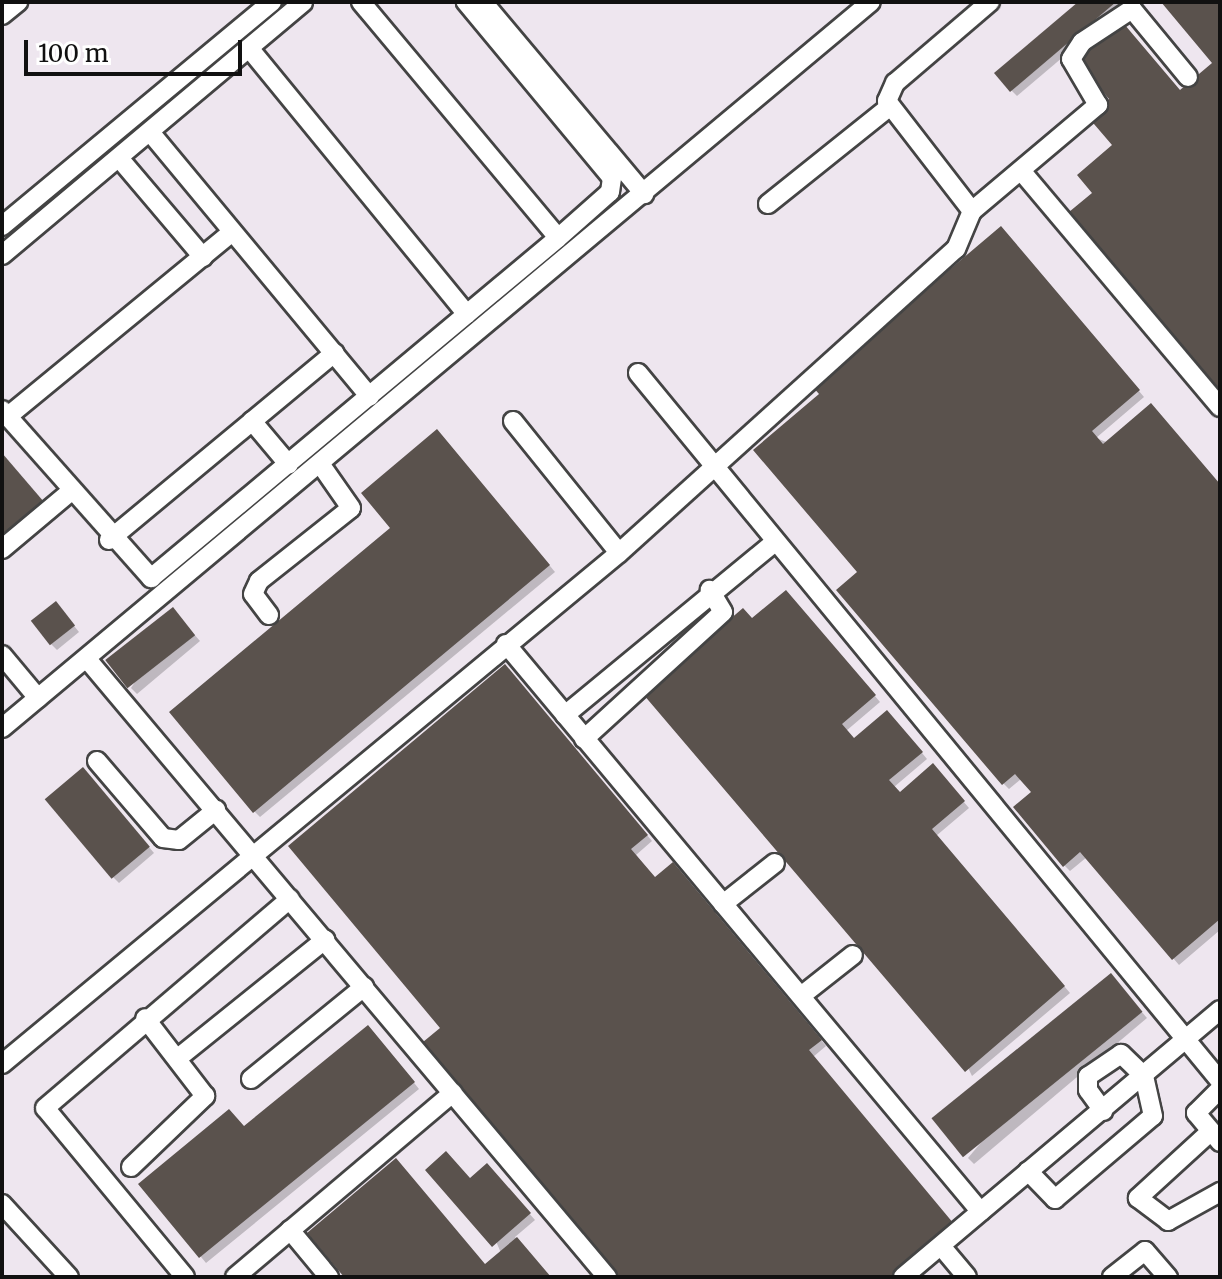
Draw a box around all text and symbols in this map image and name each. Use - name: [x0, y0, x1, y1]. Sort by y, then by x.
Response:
- scale bar: [28, 24, 246, 74]
- text: 100 m: [38, 38, 108, 69]

